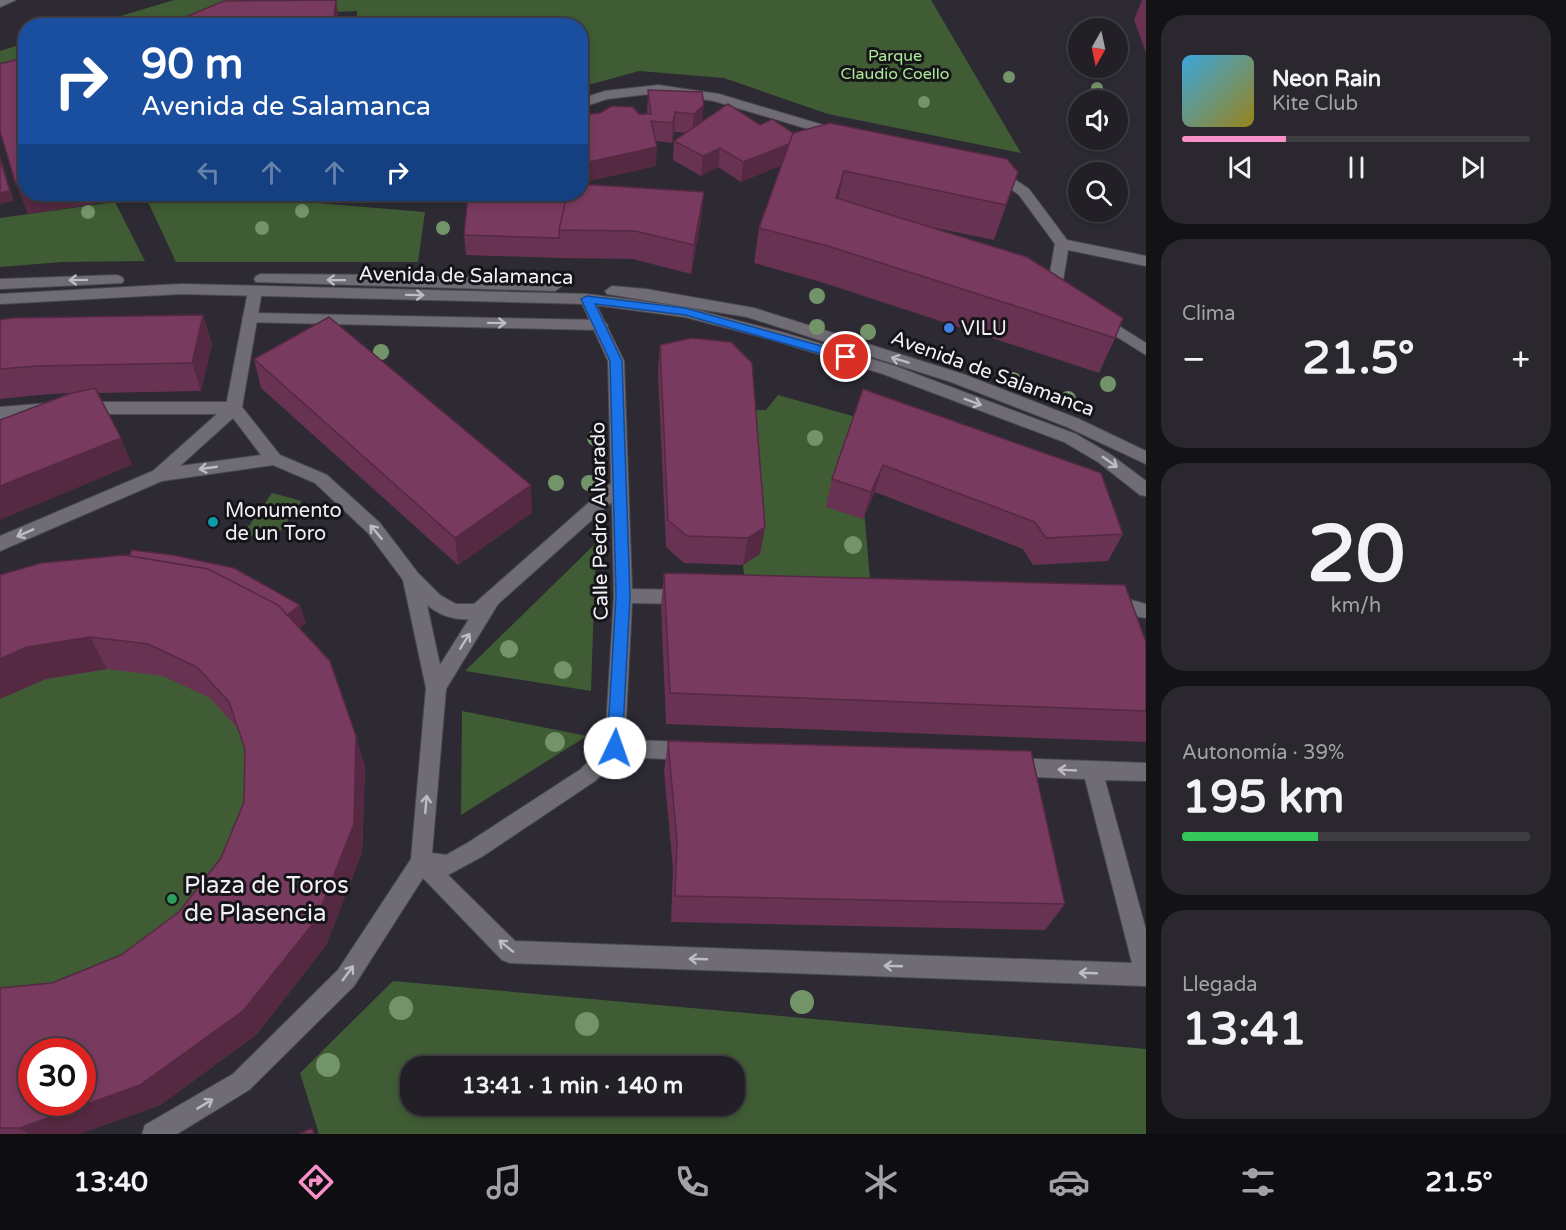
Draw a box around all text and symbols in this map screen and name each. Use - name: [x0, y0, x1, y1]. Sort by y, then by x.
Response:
- north arrow: [1068, 18, 1128, 78]
- map controls: [1068, 18, 1128, 222]
- text: 90 m: [141, 39, 243, 90]
- icon: right: [42, 42, 120, 120]
- park label: Parque Claudio Coello: [840, 46, 950, 84]
- text: Neon Rain: [1272, 66, 1381, 92]
- text: Avenida de Salamanca: [141, 90, 431, 123]
- button: sound: [1068, 90, 1128, 150]
- text: Kite Club: [1272, 92, 1358, 116]
- icon: previous: [1224, 151, 1257, 184]
- icon: pause: [1340, 151, 1373, 184]
- icon: next: [1456, 151, 1489, 184]
- icon: left: [192, 156, 225, 189]
- icon: ahead: [255, 156, 288, 189]
- icon: ahead: [318, 156, 351, 189]
- icon: right: [381, 156, 414, 189]
- button: search: [1068, 162, 1128, 222]
- street label: Avenida de Salamanca: [358, 262, 574, 290]
- one-way arrow: [69, 274, 89, 286]
- one-way arrow: [327, 274, 347, 286]
- one-way arrow: [405, 289, 425, 301]
- text: Clima: [1182, 302, 1235, 326]
- one-way arrow: [487, 317, 507, 329]
- place label: VILU: [961, 317, 1007, 341]
- marker: VILU: [942, 321, 956, 335]
- street label: Avenida de Salamanca: [888, 326, 1098, 422]
- pin: [820, 331, 871, 382]
- text: 21.5°: [1302, 332, 1415, 386]
- icon: arrive: [829, 340, 862, 373]
- text: −: [1182, 340, 1206, 379]
- text: +: [1511, 340, 1530, 379]
- one-way arrow: [891, 354, 910, 365]
- one-way arrow: [963, 397, 982, 408]
- street label: Calle Pedro Alvarado: [586, 421, 614, 620]
- one-way arrow: [1101, 456, 1117, 468]
- one-way arrow: [198, 462, 218, 473]
- place label: Monumento de un Toro: [225, 499, 342, 546]
- text: 20: [1307, 508, 1405, 602]
- marker: Monumento de un Toro: [206, 515, 220, 529]
- one-way arrow: [370, 524, 383, 540]
- one-way arrow: [17, 528, 35, 539]
- text: km/h: [1331, 594, 1381, 618]
- one-way arrow: [459, 633, 472, 650]
- position arrow: [583, 716, 647, 780]
- text: Autonomía · 39%: [1182, 741, 1344, 765]
- one-way arrow: [1057, 764, 1077, 775]
- text: 195 km: [1182, 771, 1344, 825]
- one-way arrow: [421, 794, 432, 814]
- place label: Plaza de Toros de Plasencia: [184, 871, 349, 928]
- marker: Plaza de Toros de Plasencia: [165, 892, 179, 906]
- one-way arrow: [498, 940, 514, 953]
- one-way arrow: [688, 953, 708, 965]
- one-way arrow: [883, 961, 903, 972]
- one-way arrow: [342, 966, 354, 982]
- one-way arrow: [1078, 968, 1098, 979]
- text: Llegada: [1182, 973, 1258, 997]
- text: 13:41: [1182, 1003, 1307, 1057]
- speed limit sign: 30: [18, 1038, 96, 1116]
- text: 13:41 · 1 min · 140 m: [462, 1073, 683, 1099]
- one-way arrow: [196, 1097, 213, 1109]
- icon: directions: [295, 1161, 337, 1203]
- icon: music: [483, 1161, 525, 1203]
- icon: phone: [671, 1161, 713, 1203]
- icon: climate: [860, 1161, 902, 1203]
- icon: car: [1048, 1161, 1090, 1203]
- icon: filters: [1237, 1161, 1279, 1203]
- text: 13:40: [73, 1166, 148, 1199]
- text: 21.5°: [1425, 1166, 1493, 1199]

